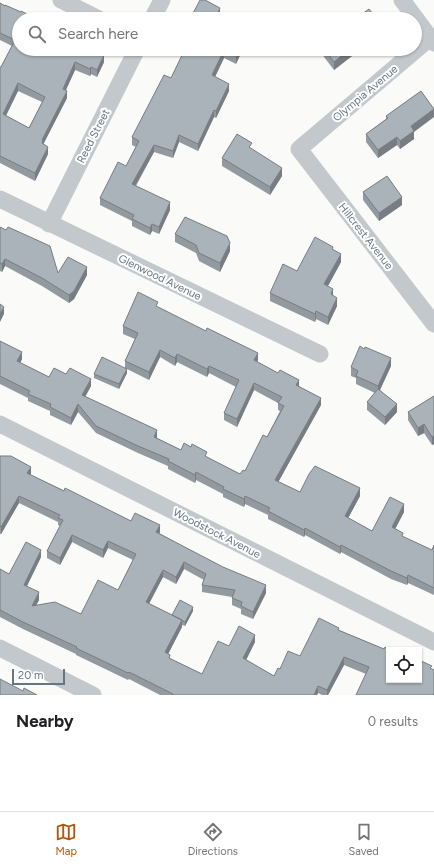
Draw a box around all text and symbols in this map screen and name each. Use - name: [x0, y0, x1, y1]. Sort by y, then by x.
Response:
- search box: [12, 12, 422, 56]
- icon: search: [26, 23, 48, 45]
- text: Search here: [58, 25, 138, 43]
- street label: Olympia Avenue: [330, 62, 400, 124]
- street label: Reed Street: [74, 107, 113, 165]
- street label: Hillcrest Avenue: [336, 201, 396, 272]
- street label: Glenwood Avenue: [116, 252, 203, 303]
- street label: Woodstock Avenue: [171, 506, 263, 561]
- map controls: [386, 647, 422, 683]
- button: locate: [386, 647, 422, 683]
- scale bar: [12, 667, 65, 686]
- text: 20 m: [18, 669, 43, 682]
- text: Nearby: [16, 711, 74, 731]
- text: 0 results: [368, 714, 418, 729]
- tab: Map: [55, 821, 77, 858]
- tab: Directions: [188, 821, 238, 858]
- tab: Saved: [348, 821, 379, 858]

